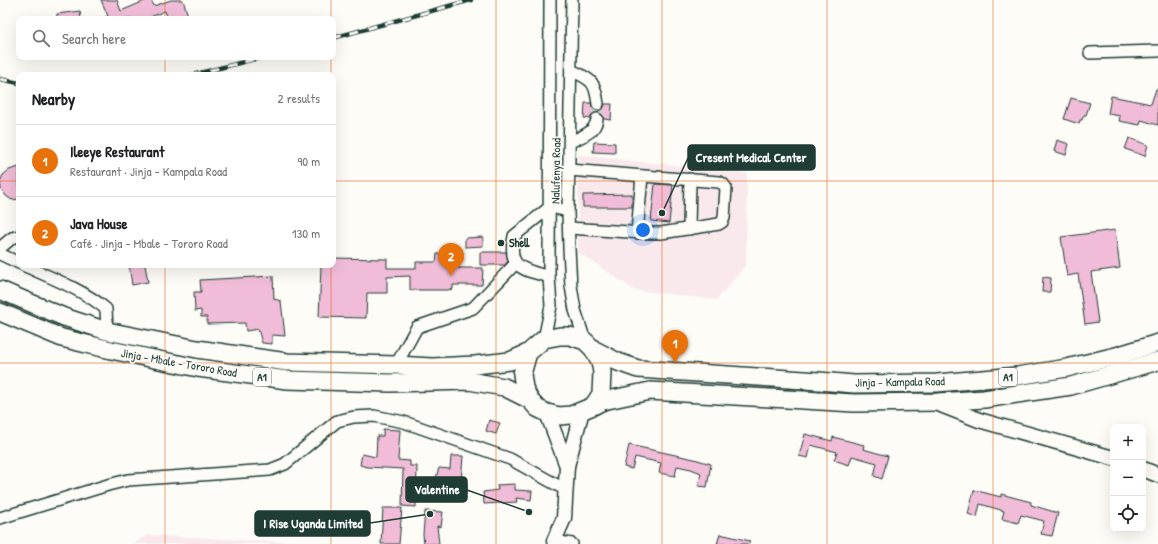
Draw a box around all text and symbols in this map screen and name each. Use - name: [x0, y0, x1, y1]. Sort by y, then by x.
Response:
- search box: [16, 16, 336, 60]
- icon: search: [30, 27, 52, 49]
- text: Search here: [62, 28, 126, 49]
- text: Nearby: [32, 87, 75, 110]
- text: 2 results: [278, 89, 320, 107]
- street label: Nalufenya Road: [546, 138, 565, 204]
- text: Ileeye Restaurant: [70, 141, 164, 162]
- callout: Cresent Medical Center: [688, 145, 815, 170]
- text: Cresent Medical Center: [695, 148, 808, 166]
- text: 1: [43, 152, 47, 170]
- text: 90 m: [298, 152, 320, 170]
- text: Restaurant · Jinja - Kampala Road: [70, 162, 227, 180]
- text: Java House: [70, 213, 128, 234]
- your location: [633, 220, 653, 240]
- text: 2: [42, 224, 48, 242]
- text: 130 m: [292, 224, 320, 242]
- text: Café · Jinja - Mbale - Tororo Road: [70, 234, 228, 252]
- place label: Shell: [509, 234, 530, 251]
- marker: Shell: [496, 238, 506, 248]
- pin: 2: [438, 243, 464, 276]
- pin: 1: [662, 330, 688, 363]
- street label: Jinja - Mbale - Tororo Road: [120, 344, 239, 381]
- road number: A1: [253, 368, 271, 386]
- road number: A1: [999, 368, 1017, 386]
- street label: Jinja - Kampala Road: [855, 372, 945, 391]
- map controls: [1110, 424, 1146, 532]
- button: +: [1110, 424, 1146, 460]
- button: −: [1110, 460, 1146, 496]
- callout: Valentine: [406, 477, 467, 502]
- text: Valentine: [414, 480, 460, 498]
- button: locate: [1110, 496, 1146, 532]
- callout: I Rise Uganda Limited: [255, 511, 370, 536]
- text: I Rise Uganda Limited: [263, 514, 364, 533]

